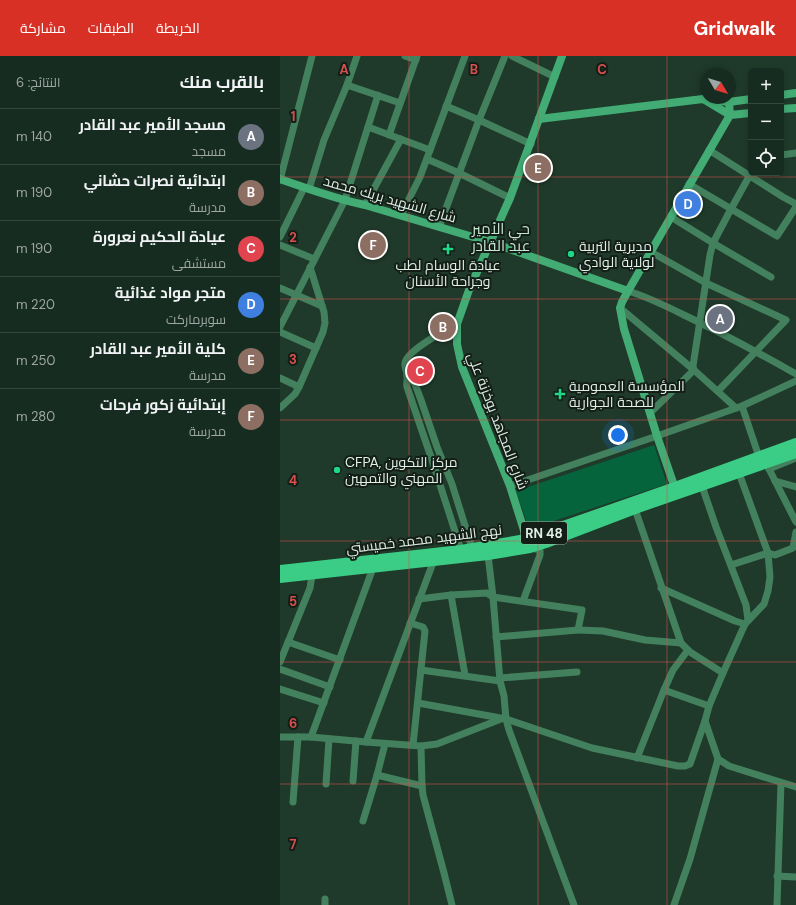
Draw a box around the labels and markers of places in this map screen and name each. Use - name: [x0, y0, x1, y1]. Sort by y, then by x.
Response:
- pin: E: [525, 153, 551, 183]
- pin: D: [675, 189, 701, 219]
- pin: F: [360, 230, 386, 260]
- place label: مديرية التربية لولاية الوادي: [579, 237, 654, 274]
- marker: عيادة الوسام لطب وجراحة الأسنان: [442, 243, 454, 255]
- marker: مديرية التربية لولاية الوادي: [566, 249, 576, 259]
- place label: عيادة الوسام لطب وجراحة الأسنان: [396, 256, 500, 290]
- pin: A: [707, 304, 733, 334]
- pin: B: [430, 312, 456, 342]
- pin: C: [407, 356, 433, 386]
- place label: المؤسسة العمومية للصحة الجوارية: [569, 377, 685, 411]
- marker: المؤسسة العمومية للصحة الجوارية: [554, 388, 566, 400]
- place label: CFPA, مركز التكوين المهني والتمهين: [345, 453, 457, 490]
- marker: CFPA, مركز التكوين المهني والتمهين: [332, 465, 342, 475]

